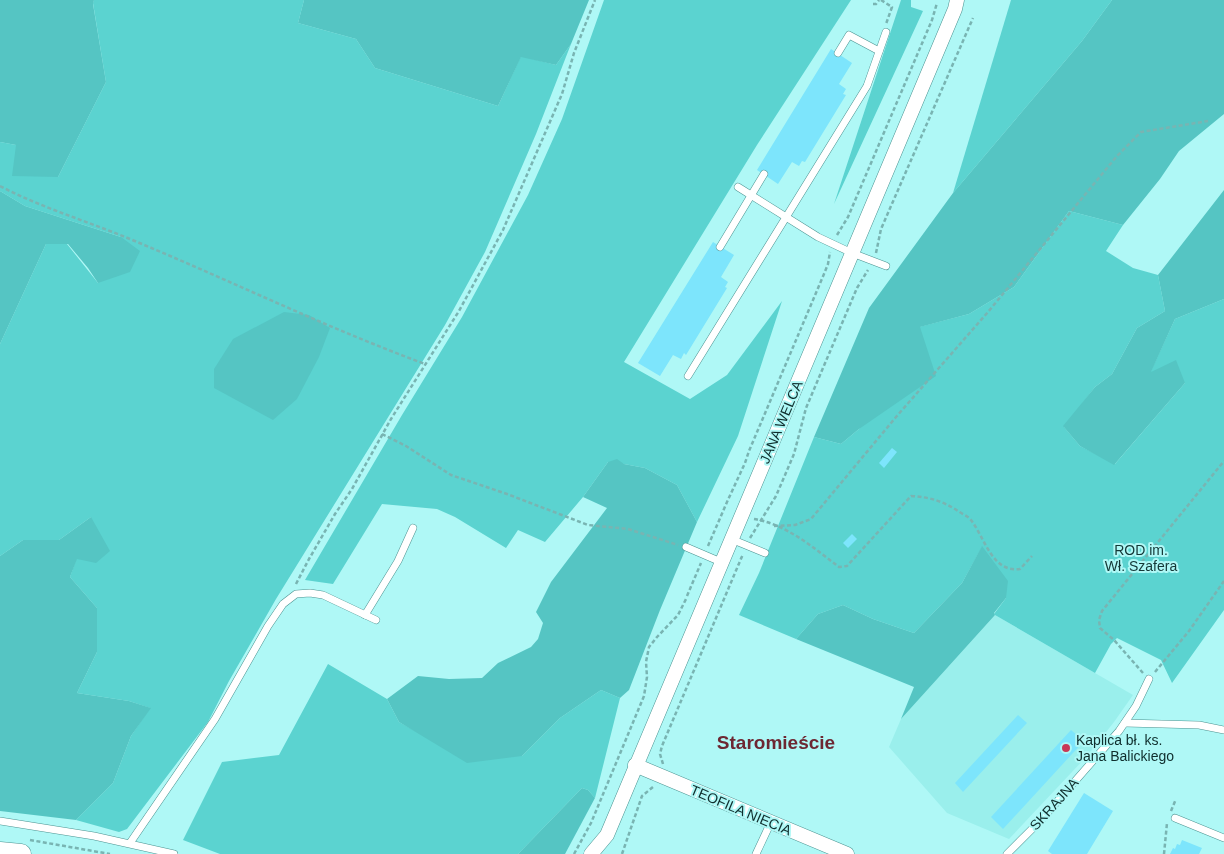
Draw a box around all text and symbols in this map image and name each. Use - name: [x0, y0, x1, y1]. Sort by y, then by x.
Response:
- street label: JANA WELCA: [756, 377, 806, 466]
- park label: ROD im. Wł. Szafera: [1105, 542, 1177, 574]
- district label: Staromieście: [717, 732, 835, 753]
- place label: Kaplica bł. ks. Jana Balickiego: [1076, 732, 1174, 764]
- marker: Kaplica bł. ks. Jana Balickiego: [1060, 742, 1072, 754]
- street label: SKRAJNA: [1026, 774, 1082, 833]
- street label: TEOFILA NIECIA: [688, 782, 795, 839]

